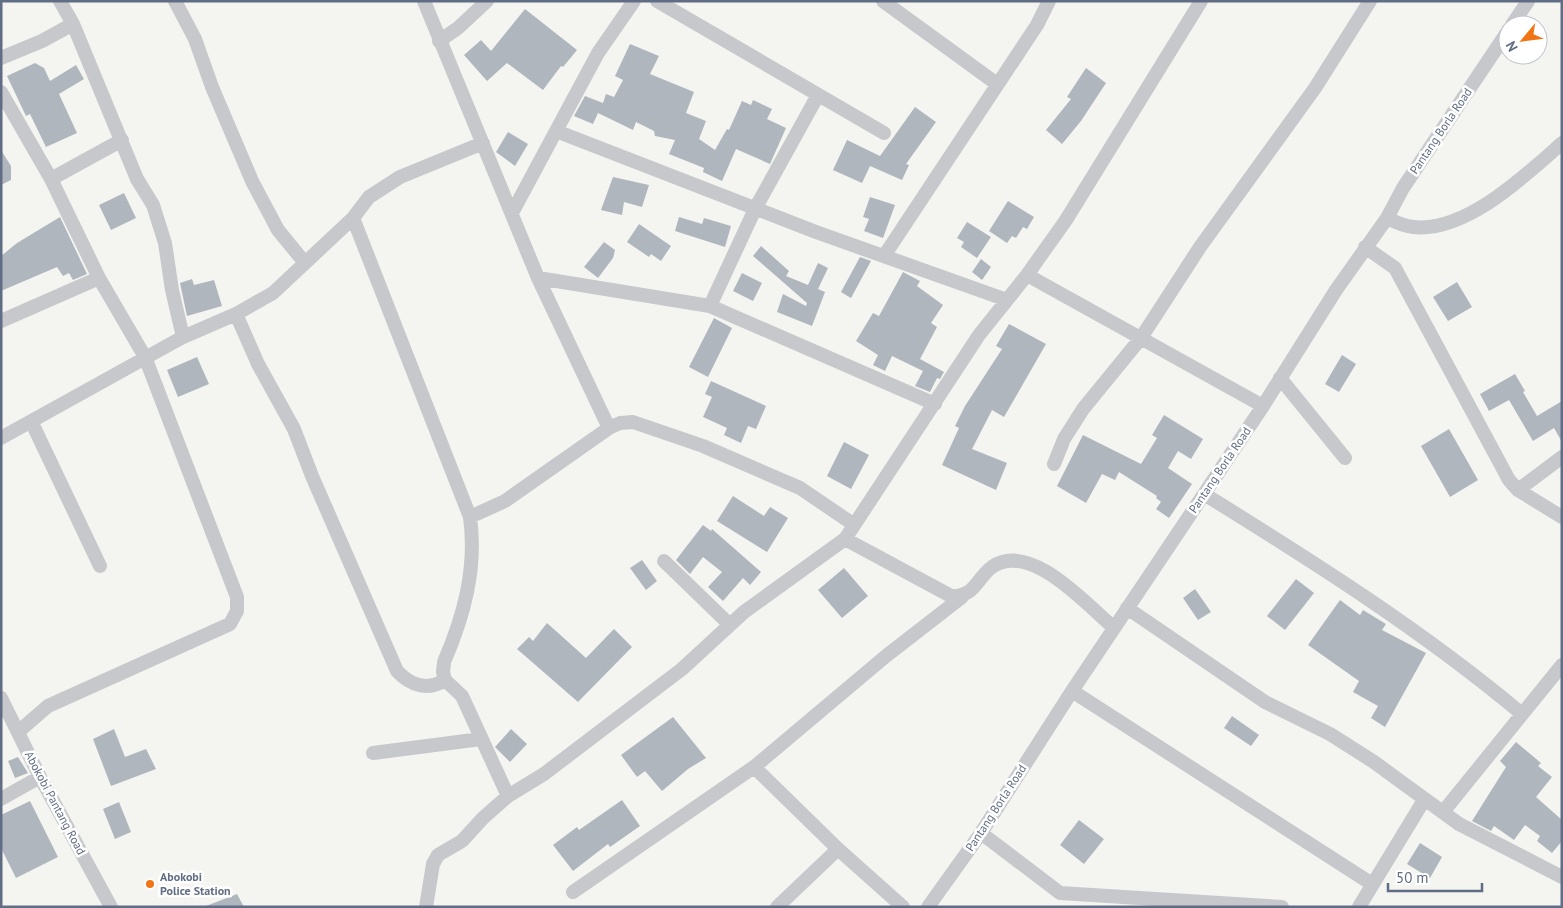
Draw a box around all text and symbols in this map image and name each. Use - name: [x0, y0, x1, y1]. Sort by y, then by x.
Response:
- north arrow: [1498, 15, 1548, 65]
- text: N: [1502, 38, 1522, 55]
- street label: Pantang Borla Road: [1406, 85, 1475, 177]
- street label: Pantang Borla Road: [1185, 424, 1254, 516]
- street label: Abokobi Pantang Road: [22, 748, 89, 857]
- street label: Pantang Borla Road: [962, 761, 1029, 854]
- scale bar: [1388, 860, 1482, 892]
- text: 50 m: [1396, 868, 1429, 887]
- place label: Abokobi Police Station: [160, 869, 231, 898]
- marker: Abokobi Police Station: [144, 878, 156, 890]

